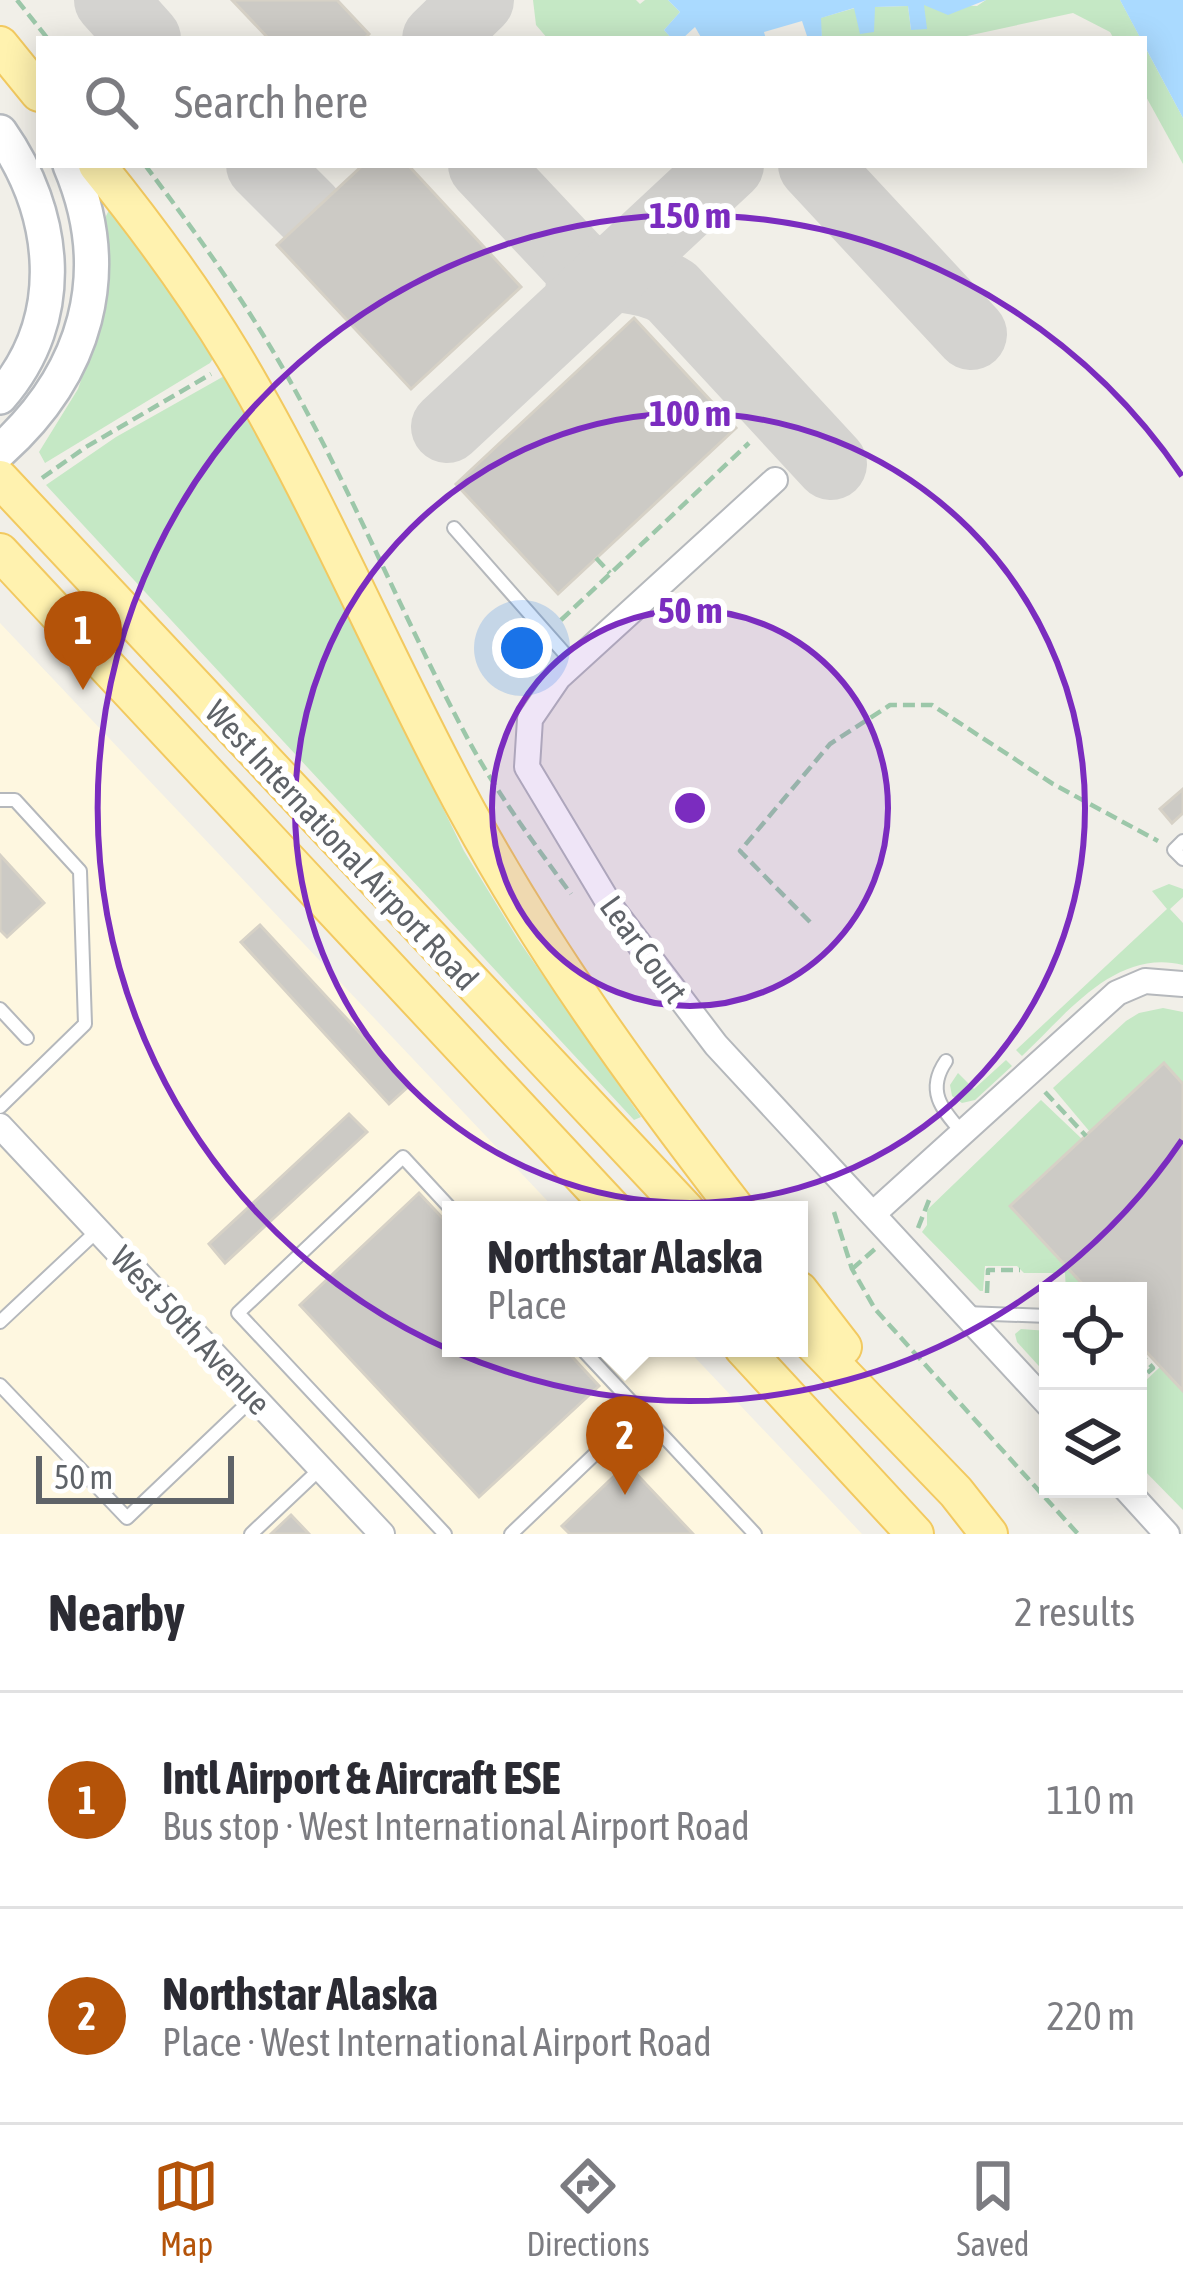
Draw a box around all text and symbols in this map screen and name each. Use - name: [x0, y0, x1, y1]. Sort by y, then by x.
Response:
- search box: [36, 36, 1147, 168]
- icon: search: [78, 69, 144, 135]
- text: Search here: [174, 76, 368, 128]
- text: 150 m: [649, 194, 731, 236]
- text: 100 m: [649, 392, 731, 434]
- text: 50 m: [658, 589, 722, 631]
- pin: 1: [44, 591, 122, 690]
- your location: [492, 618, 552, 678]
- street label: West International Airport Road: [198, 693, 486, 997]
- centre of rings: [669, 787, 711, 829]
- street label: Lear Court: [593, 888, 695, 1010]
- popup: [442, 1201, 808, 1357]
- text: Northstar Alaska: [487, 1231, 763, 1283]
- street label: West 50th Avenue: [103, 1238, 279, 1422]
- map controls: [1039, 1282, 1147, 1498]
- button: locate: [1039, 1282, 1147, 1390]
- text: Place: [487, 1283, 567, 1327]
- button: layers: [1039, 1390, 1147, 1498]
- pin: 2: [586, 1396, 664, 1495]
- scale bar: [36, 1450, 234, 1503]
- text: 50 m: [54, 1458, 113, 1496]
- text: Nearby: [48, 1583, 185, 1642]
- text: 2 results: [1014, 1590, 1135, 1634]
- text: Intl Airport & Aircraft ESE: [162, 1752, 560, 1804]
- text: 1: [78, 1778, 96, 1822]
- text: 110 m: [1047, 1778, 1135, 1822]
- text: Bus stop · West International Airport Road: [162, 1804, 750, 1848]
- text: Northstar Alaska: [162, 1968, 438, 2020]
- text: 2: [78, 1994, 96, 2038]
- text: 220 m: [1047, 1994, 1135, 2038]
- text: Place · West International Airport Road: [162, 2020, 712, 2064]
- tab: Map: [153, 2153, 219, 2263]
- tab: Directions: [526, 2153, 650, 2263]
- tab: Saved: [957, 2153, 1029, 2263]

